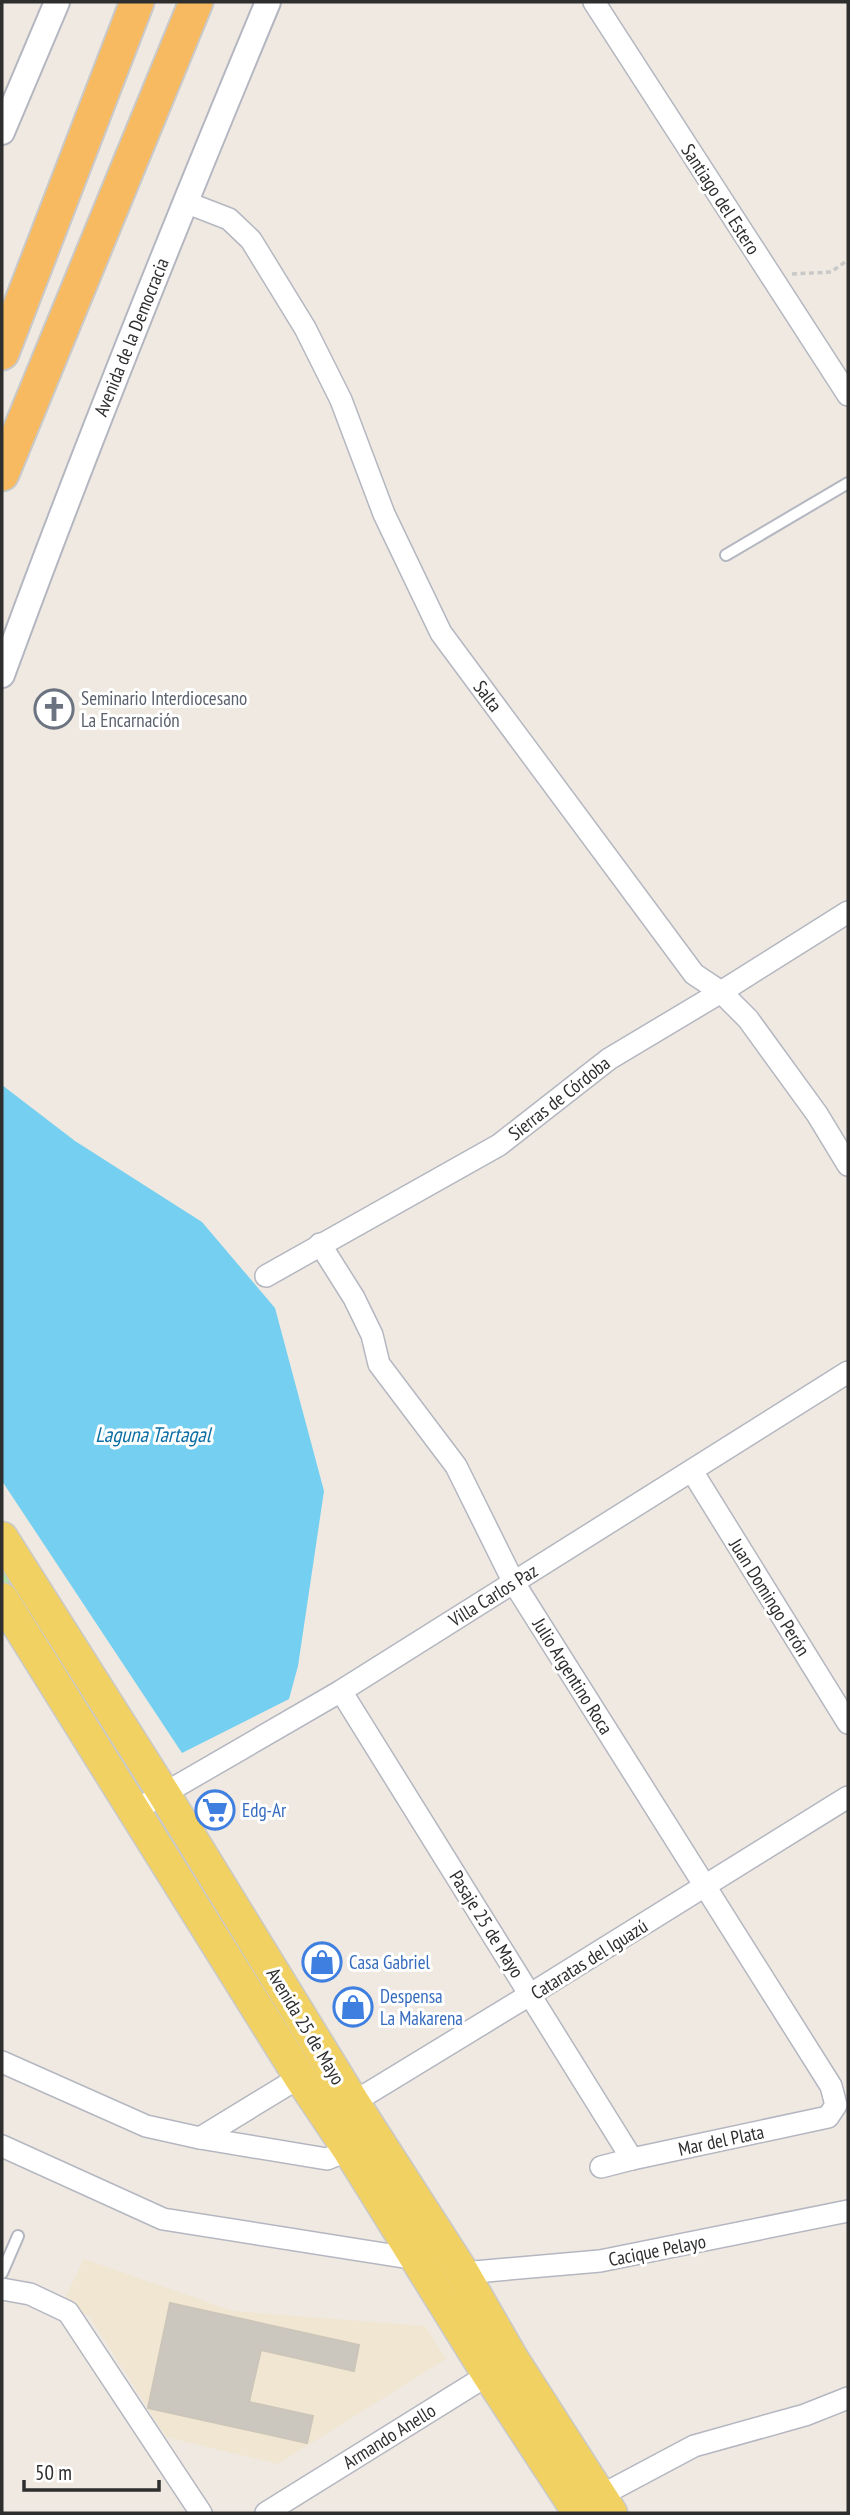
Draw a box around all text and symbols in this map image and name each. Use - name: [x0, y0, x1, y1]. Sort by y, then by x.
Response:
- street label: Santiago del Estero: [676, 139, 766, 259]
- street label: Avenida de la Democracia: [88, 254, 174, 420]
- street label: Salta: [468, 676, 508, 716]
- place label: Seminario Interdiocesano La Encarnación: [81, 686, 247, 732]
- church icon: Seminario Interdiocesano La Encarnación: [33, 688, 75, 730]
- street label: Sierras de Córdoba: [503, 1051, 615, 1145]
- water label: Laguna Tartagal: [95, 1421, 213, 1448]
- street label: Juan Domingo Perón: [724, 1533, 816, 1660]
- street label: Villa Carlos Paz: [443, 1558, 542, 1632]
- street label: Julio Argentino Roca: [527, 1613, 618, 1739]
- supermarket icon: Edg-Ar: [194, 1789, 236, 1831]
- place label: Edg-Ar: [242, 1798, 287, 1822]
- street label: Pasaje 25 de Mayo: [445, 1866, 529, 1982]
- street label: Cataratas del Iguazú: [526, 1914, 652, 2004]
- shop icon: Casa Gabriel: [301, 1941, 343, 1983]
- place label: Casa Gabriel: [349, 1950, 430, 1974]
- street label: Avenida 25 de Mayo: [262, 1963, 350, 2089]
- place label: Despensa La Makarena: [380, 1984, 463, 2030]
- shop icon: Despensa La Makarena: [332, 1986, 374, 2028]
- street label: Mar del Plata: [676, 2119, 766, 2161]
- street label: Cacique Pelayo: [606, 2229, 708, 2271]
- street label: Armando Anello: [338, 2398, 440, 2474]
- scale bar: [24, 2448, 159, 2492]
- text: 50 m: [35, 2459, 72, 2486]

